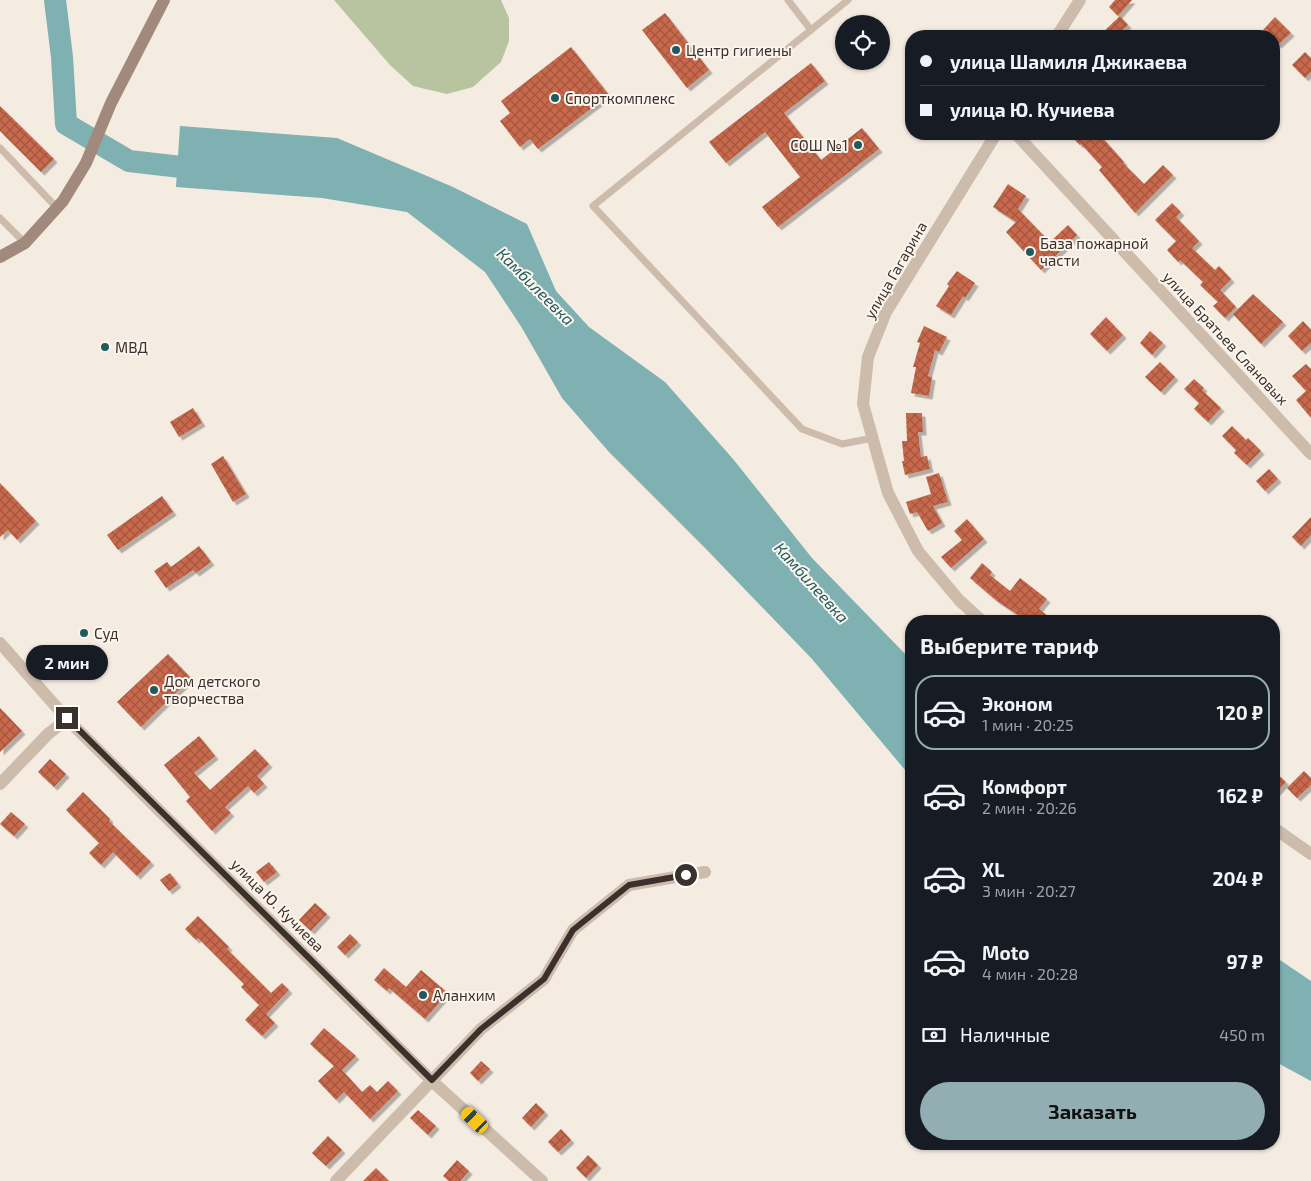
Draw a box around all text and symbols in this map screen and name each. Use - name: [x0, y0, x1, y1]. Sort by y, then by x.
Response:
- map controls: [835, 15, 890, 70]
- button: locate: [835, 15, 890, 70]
- place label: Центр гигиены: [686, 41, 792, 59]
- marker: Центр гигиены: [670, 44, 682, 56]
- text: улица Шамиля Джикаева: [950, 50, 1187, 73]
- place label: Спорткомплекс: [565, 89, 675, 107]
- marker: Спорткомплекс: [549, 92, 561, 104]
- text: улица Ю. Кучиева: [950, 98, 1115, 121]
- place label: СОШ №1: [790, 136, 848, 154]
- marker: СОШ №1: [852, 139, 864, 151]
- street label: улица Гагарина: [860, 218, 931, 322]
- place label: База пожарной части: [1040, 234, 1148, 269]
- water label: Камбилеевка: [493, 243, 579, 329]
- marker: База пожарной части: [1024, 246, 1036, 258]
- street label: улица Братьев Слановых: [1159, 268, 1293, 409]
- place label: МВД: [115, 338, 148, 356]
- marker: МВД: [99, 341, 111, 353]
- water label: Камбилеевка: [771, 538, 853, 626]
- place label: Суд: [94, 624, 119, 643]
- marker: Суд: [78, 627, 90, 639]
- text: Выберите тариф: [920, 632, 1099, 658]
- callout: 2 мин: [26, 646, 108, 680]
- text: 2 мин: [45, 653, 89, 672]
- place label: Дом детского творчества: [164, 672, 261, 707]
- marker: Дом детского творчества: [148, 684, 160, 696]
- icon: car: [922, 690, 967, 735]
- text: Эконом: [982, 692, 1053, 715]
- text: 120 ₽: [1216, 701, 1263, 724]
- route end: [56, 707, 78, 729]
- text: 1 мин · 20:25: [982, 715, 1074, 734]
- icon: car: [922, 773, 967, 818]
- text: Комфорт: [982, 775, 1067, 798]
- text: 162 ₽: [1217, 784, 1263, 807]
- text: 2 мин · 20:26: [982, 798, 1077, 817]
- street label: улица Ю. Кучиева: [227, 855, 328, 956]
- icon: car: [922, 856, 967, 901]
- text: XL: [982, 858, 1004, 881]
- route start: [675, 864, 697, 886]
- text: 204 ₽: [1213, 867, 1263, 890]
- text: 3 мин · 20:27: [982, 881, 1076, 900]
- icon: car: [922, 939, 967, 984]
- text: Moto: [982, 941, 1030, 964]
- text: 97 ₽: [1226, 950, 1263, 973]
- text: 4 мин · 20:28: [982, 964, 1078, 983]
- place label: Аланхим: [433, 986, 496, 1004]
- marker: Аланхим: [417, 989, 429, 1001]
- icon: cash: [920, 1021, 948, 1049]
- text: Наличные: [960, 1023, 1050, 1046]
- text: 450 m: [1219, 1025, 1265, 1044]
- button: Заказать: [920, 1082, 1265, 1140]
- car: [458, 1104, 491, 1136]

